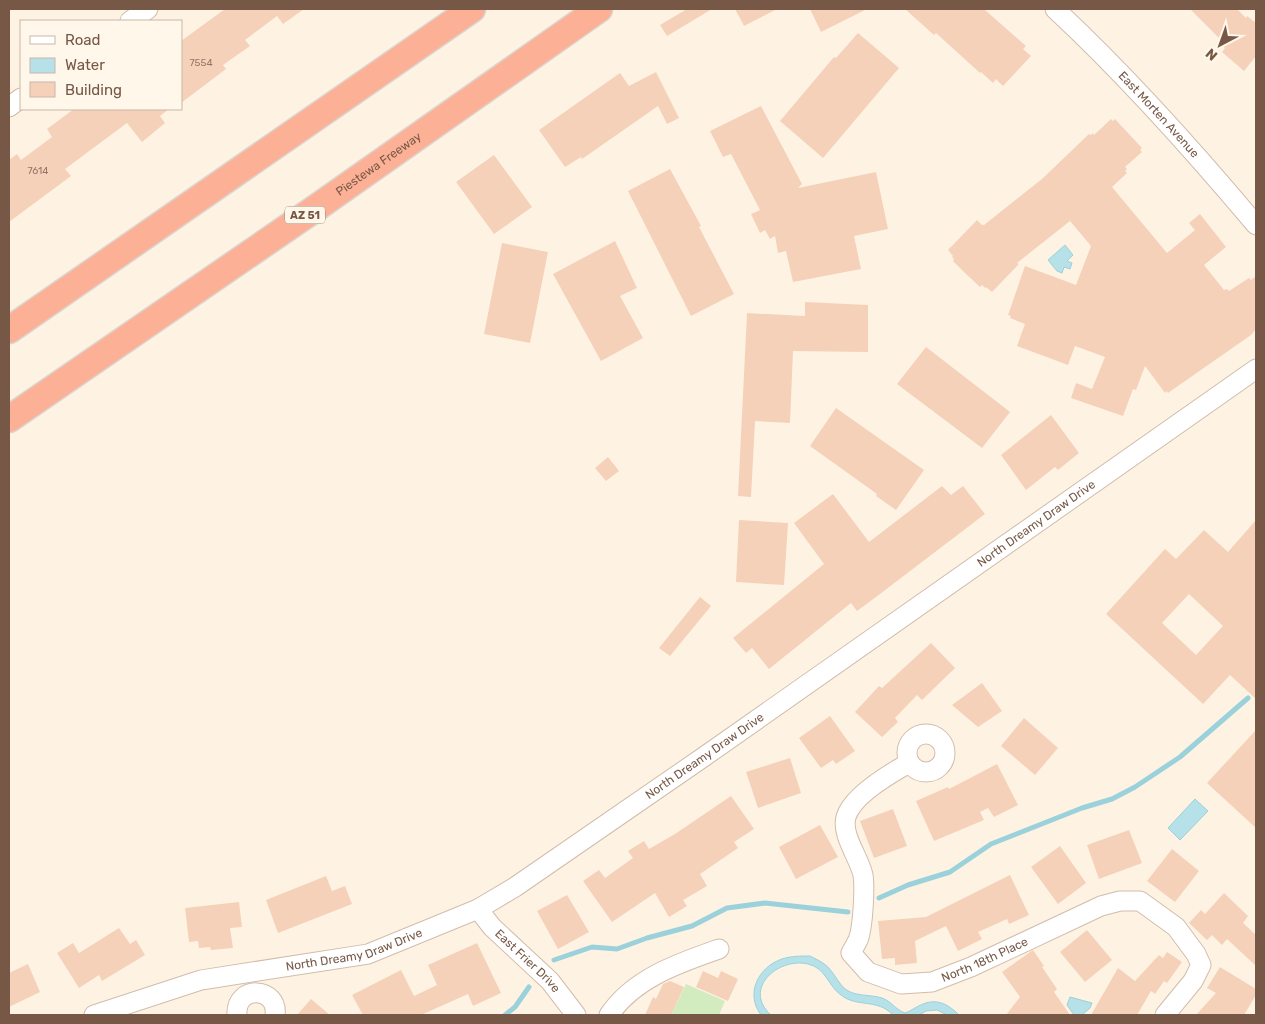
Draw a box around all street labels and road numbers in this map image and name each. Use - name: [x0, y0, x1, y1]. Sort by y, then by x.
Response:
- street label: East Morten Avenue: [1116, 69, 1202, 161]
- street label: Piestewa Freeway: [333, 129, 424, 199]
- road number: AZ 51: [285, 206, 325, 224]
- street label: North Dreamy Draw Drive: [974, 477, 1098, 570]
- street label: North Dreamy Draw Drive: [643, 710, 767, 802]
- street label: North Dreamy Draw Drive: [285, 925, 425, 974]
- street label: East Frier Drive: [492, 926, 563, 995]
- street label: North 18th Place: [939, 934, 1030, 985]

